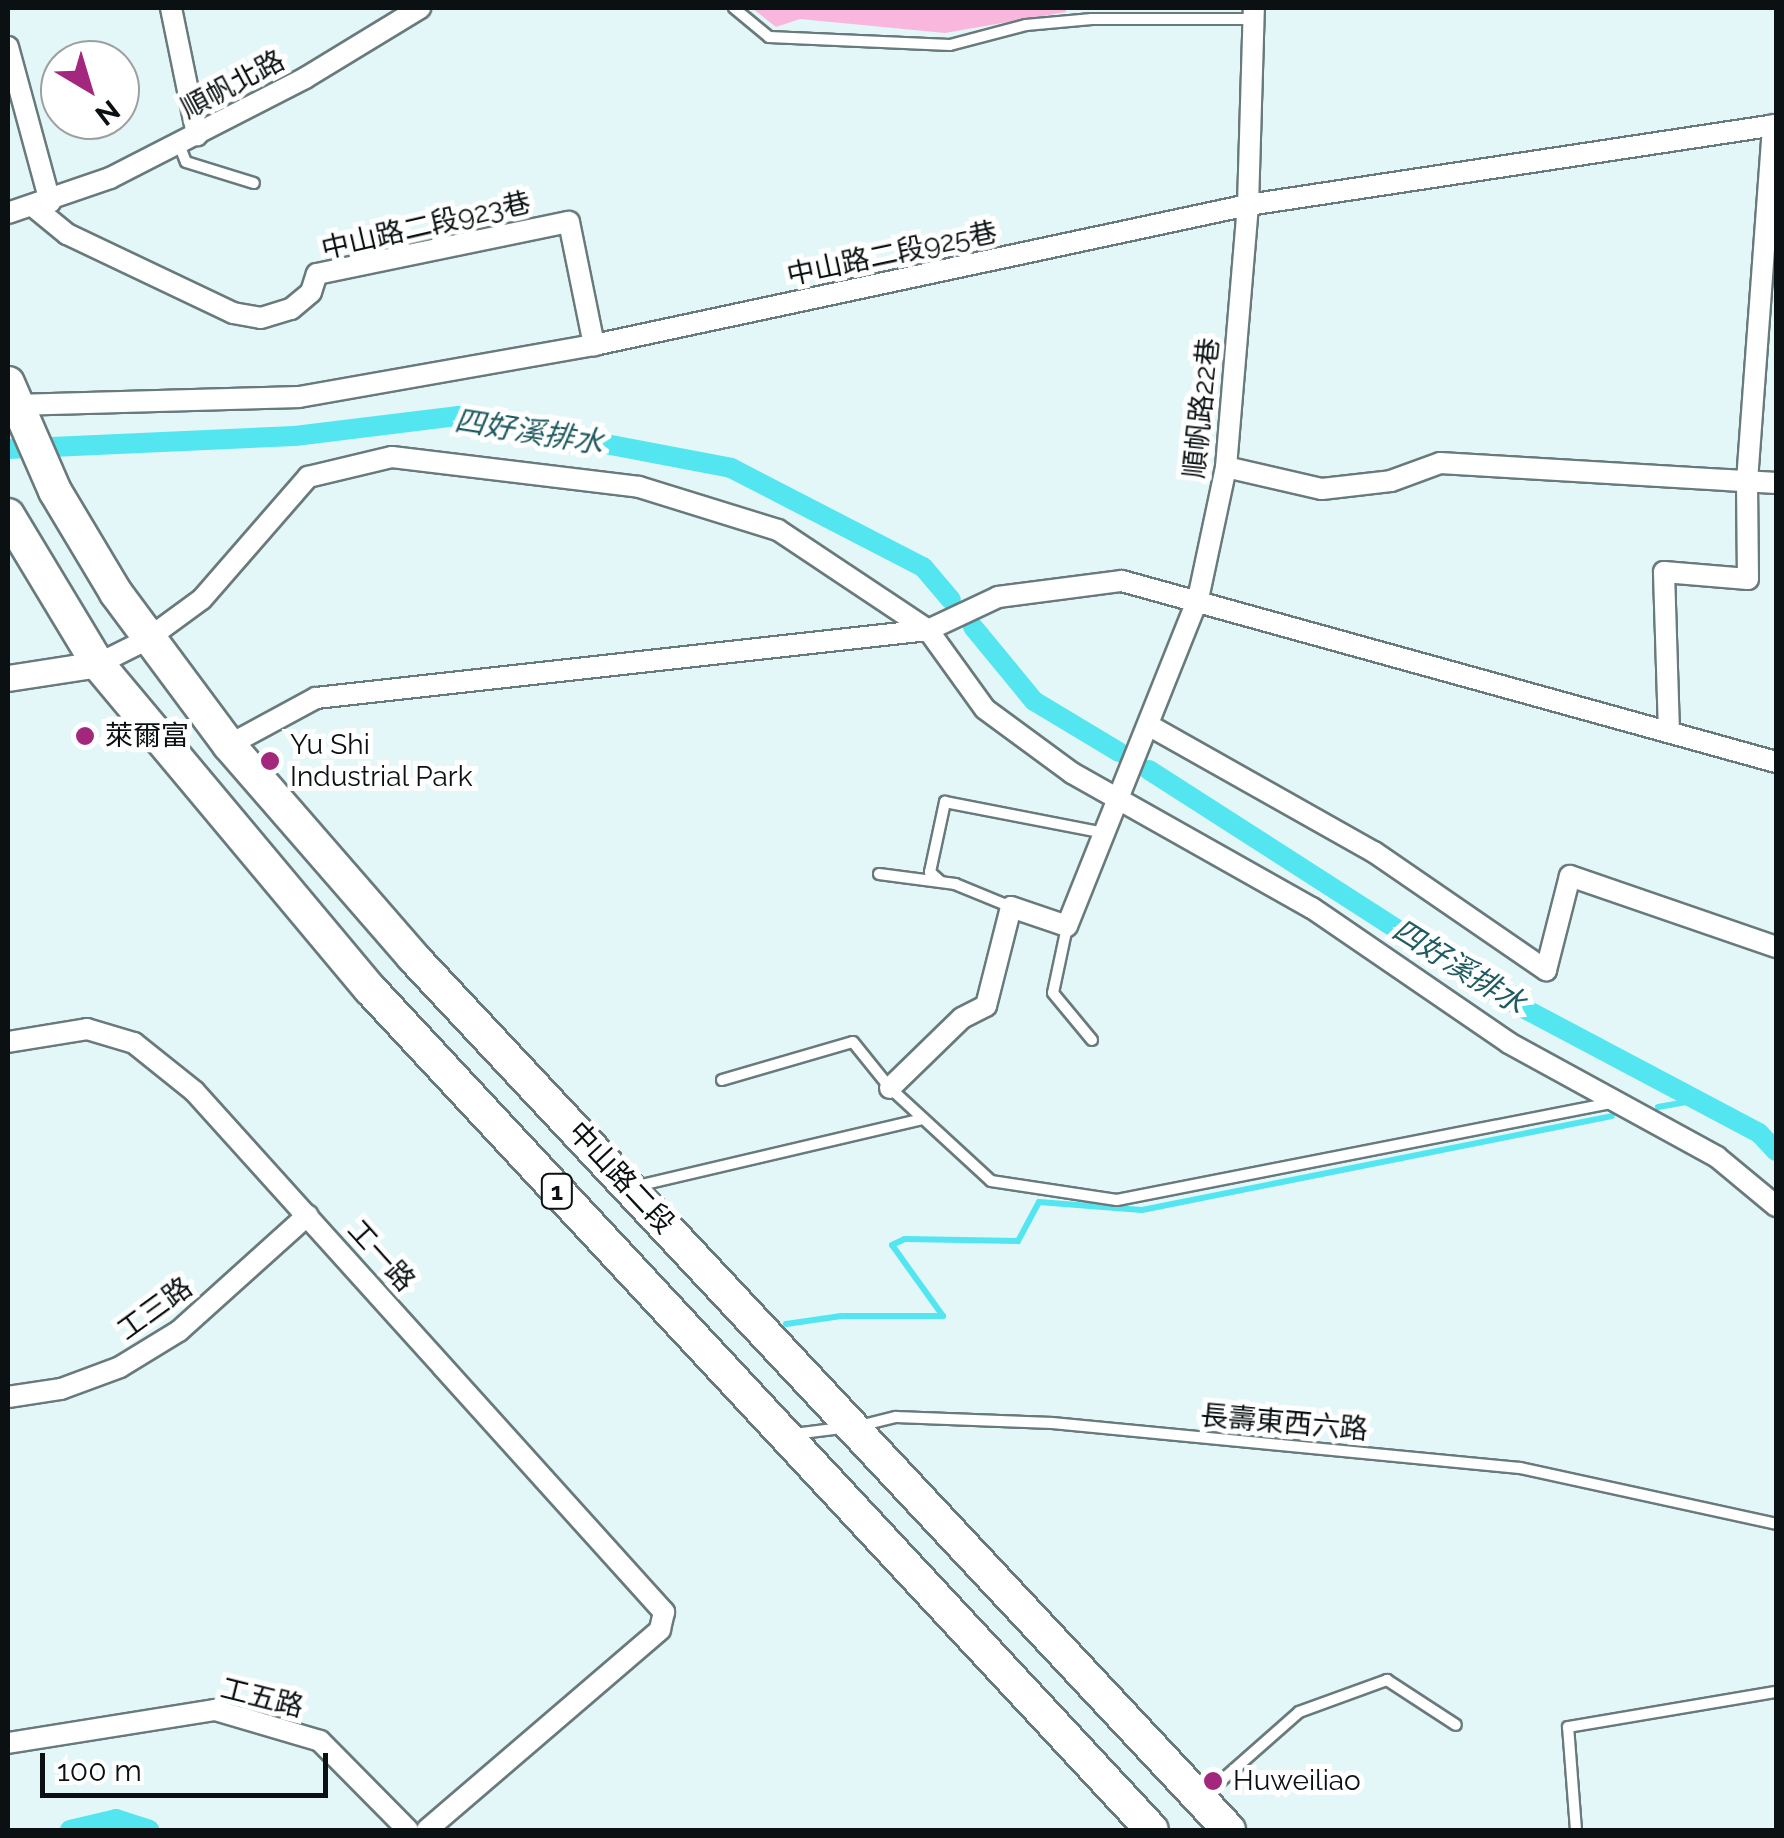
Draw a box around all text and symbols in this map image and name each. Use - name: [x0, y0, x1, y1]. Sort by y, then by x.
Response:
- north arrow: [40, 40, 140, 140]
- street label: 順帆北路: [176, 44, 290, 126]
- text: N: [89, 93, 126, 132]
- street label: 中山路二段923巷: [318, 186, 534, 266]
- street label: 中山路二段925巷: [784, 215, 1000, 293]
- street label: 順帆路22巷: [1178, 336, 1226, 480]
- water label: 四好溪排水: [452, 402, 606, 462]
- place label: 萊爾富: [105, 719, 189, 753]
- marker: 萊爾富: [74, 725, 96, 747]
- place label: Yu Shi Industrial Park: [290, 728, 473, 794]
- marker: Yu Shi Industrial Park: [259, 750, 281, 772]
- water label: 四好溪排水: [1386, 912, 1532, 1022]
- street label: 中山路二段: [561, 1115, 681, 1241]
- road number: 1: [540, 1171, 574, 1211]
- street label: 工一路: [340, 1214, 422, 1298]
- street label: 工三路: [111, 1271, 199, 1347]
- street label: 長壽東西六路: [1199, 1399, 1369, 1447]
- street label: 工五路: [217, 1672, 307, 1724]
- scale bar: [45, 1733, 332, 1795]
- text: 100 m: [57, 1753, 142, 1788]
- place label: Huweiliao: [1233, 1764, 1361, 1798]
- marker: Huweiliao: [1202, 1770, 1224, 1792]

